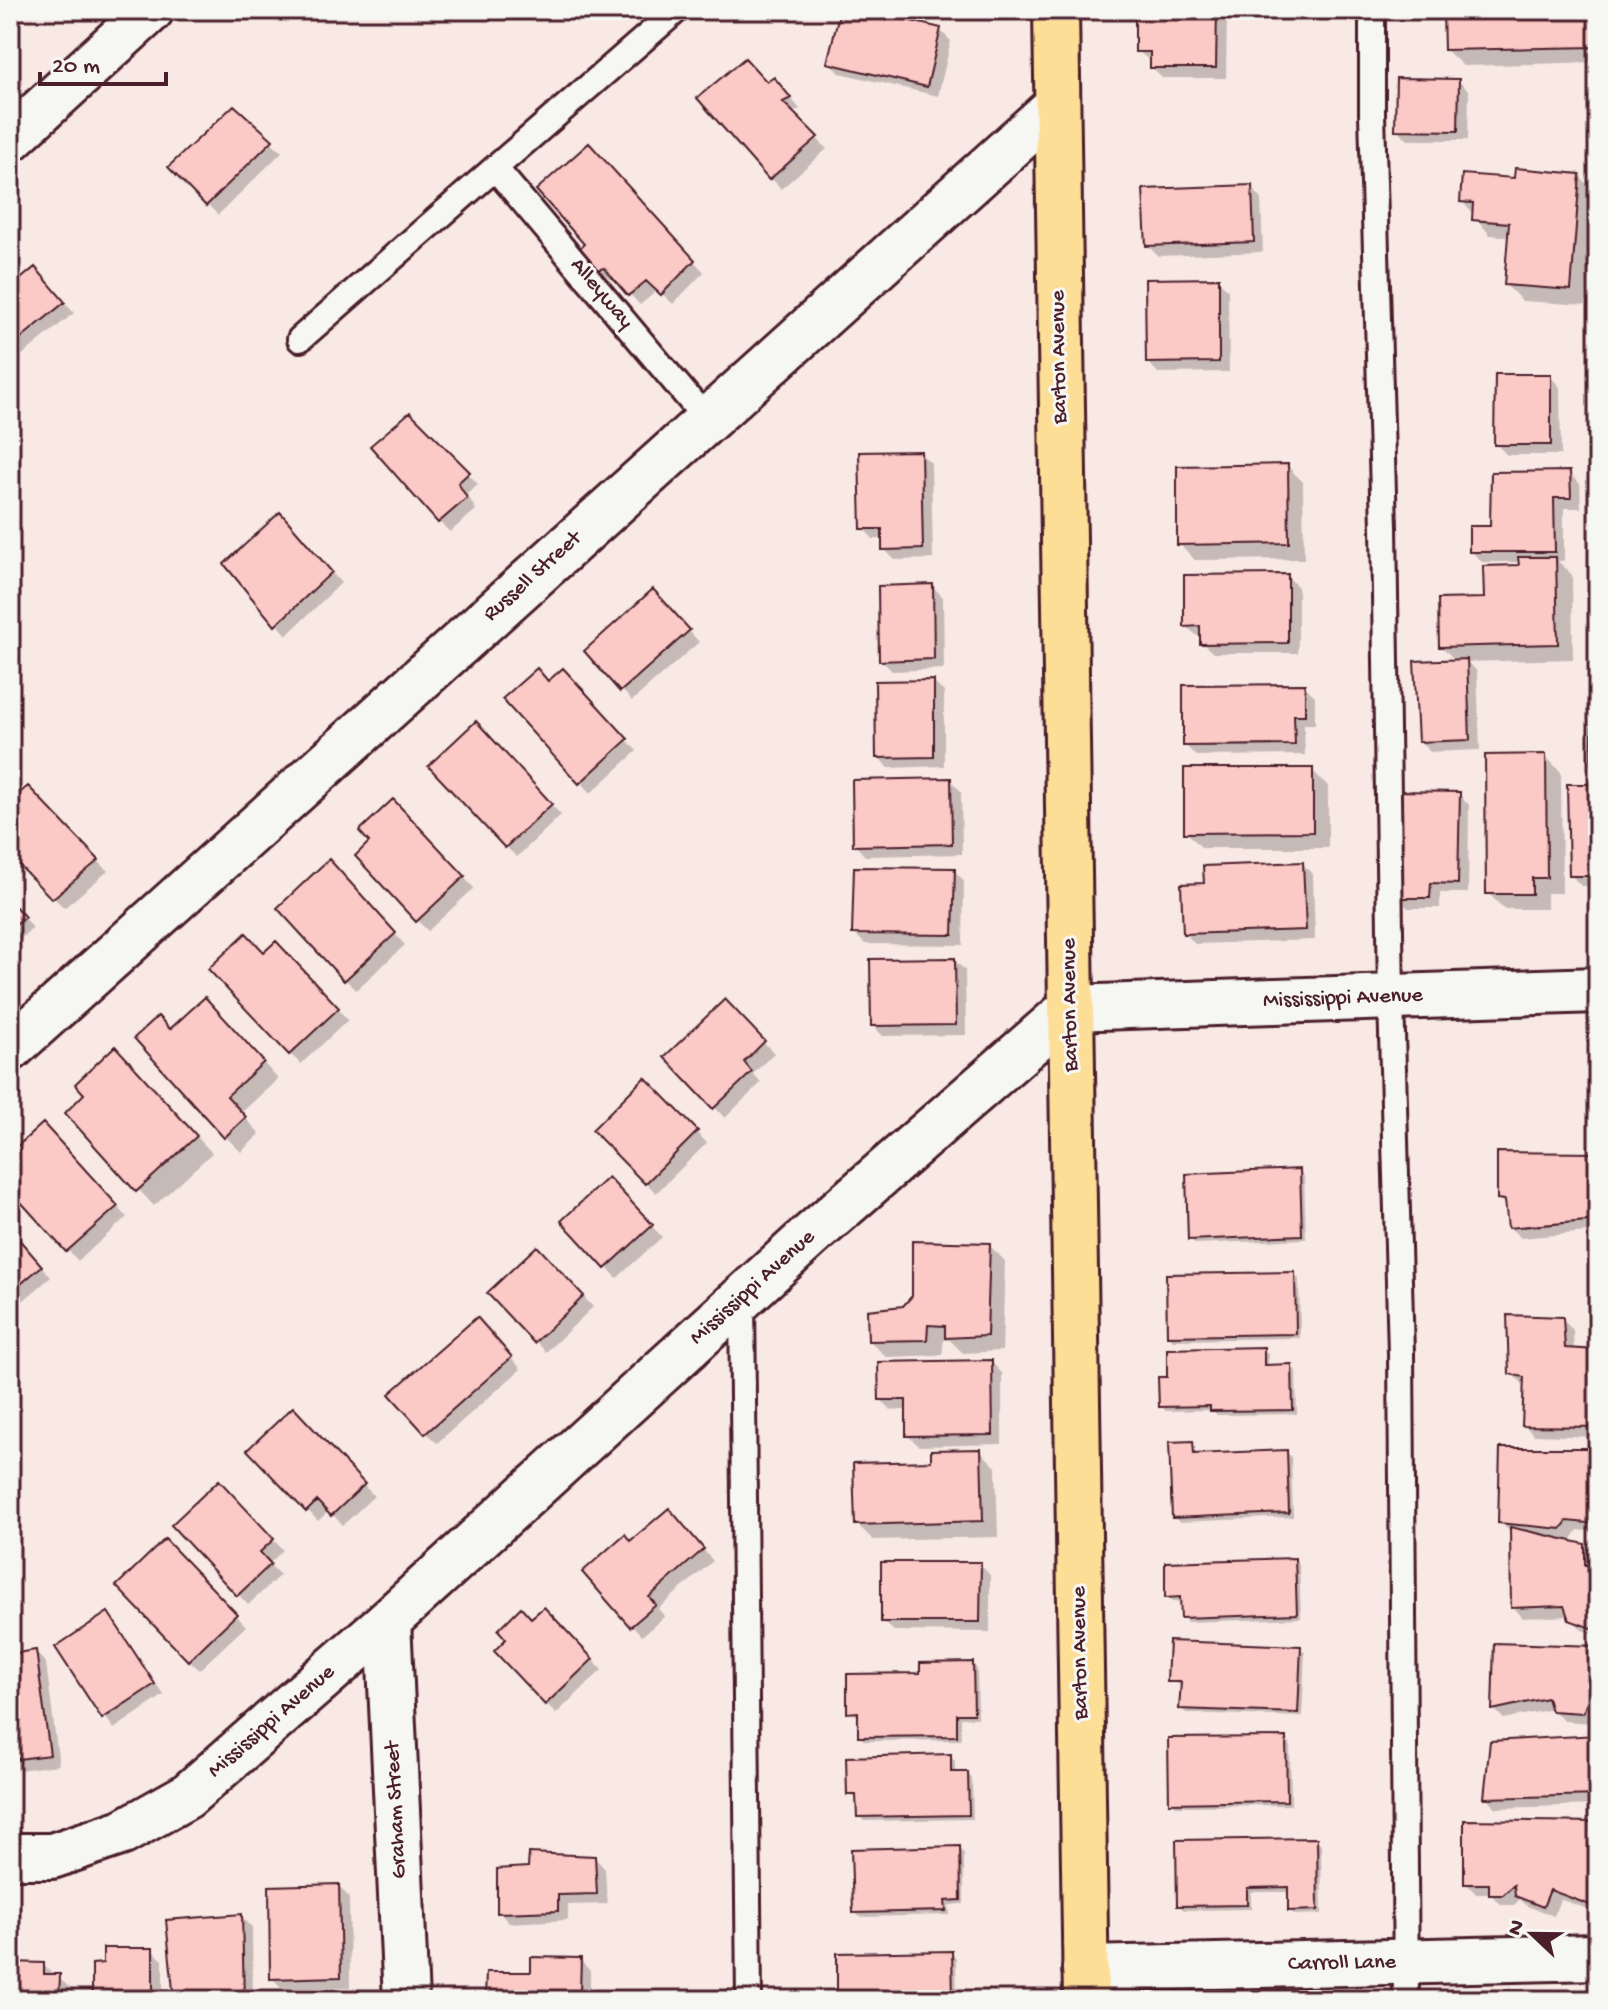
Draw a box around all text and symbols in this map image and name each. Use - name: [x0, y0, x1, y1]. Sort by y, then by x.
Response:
- scale bar: [40, 36, 166, 86]
- text: 20 m: [52, 53, 100, 82]
- street label: Alleyway: [564, 253, 638, 335]
- street label: Barton Avenue: [1046, 289, 1074, 425]
- street label: Russell Street: [479, 525, 589, 628]
- street label: Barton Avenue: [1057, 937, 1085, 1073]
- street label: Mississippi Avenue: [1263, 983, 1424, 1015]
- street label: Mississippi Avenue: [685, 1224, 822, 1351]
- street label: Barton Avenue: [1067, 1585, 1095, 1721]
- street label: Mississippi Avenue: [203, 1659, 341, 1784]
- street label: Graham Street: [380, 1739, 414, 1879]
- north arrow: [1492, 1894, 1572, 1974]
- text: N: [1502, 1916, 1532, 1940]
- street label: Carroll Lane: [1288, 1950, 1397, 1978]

